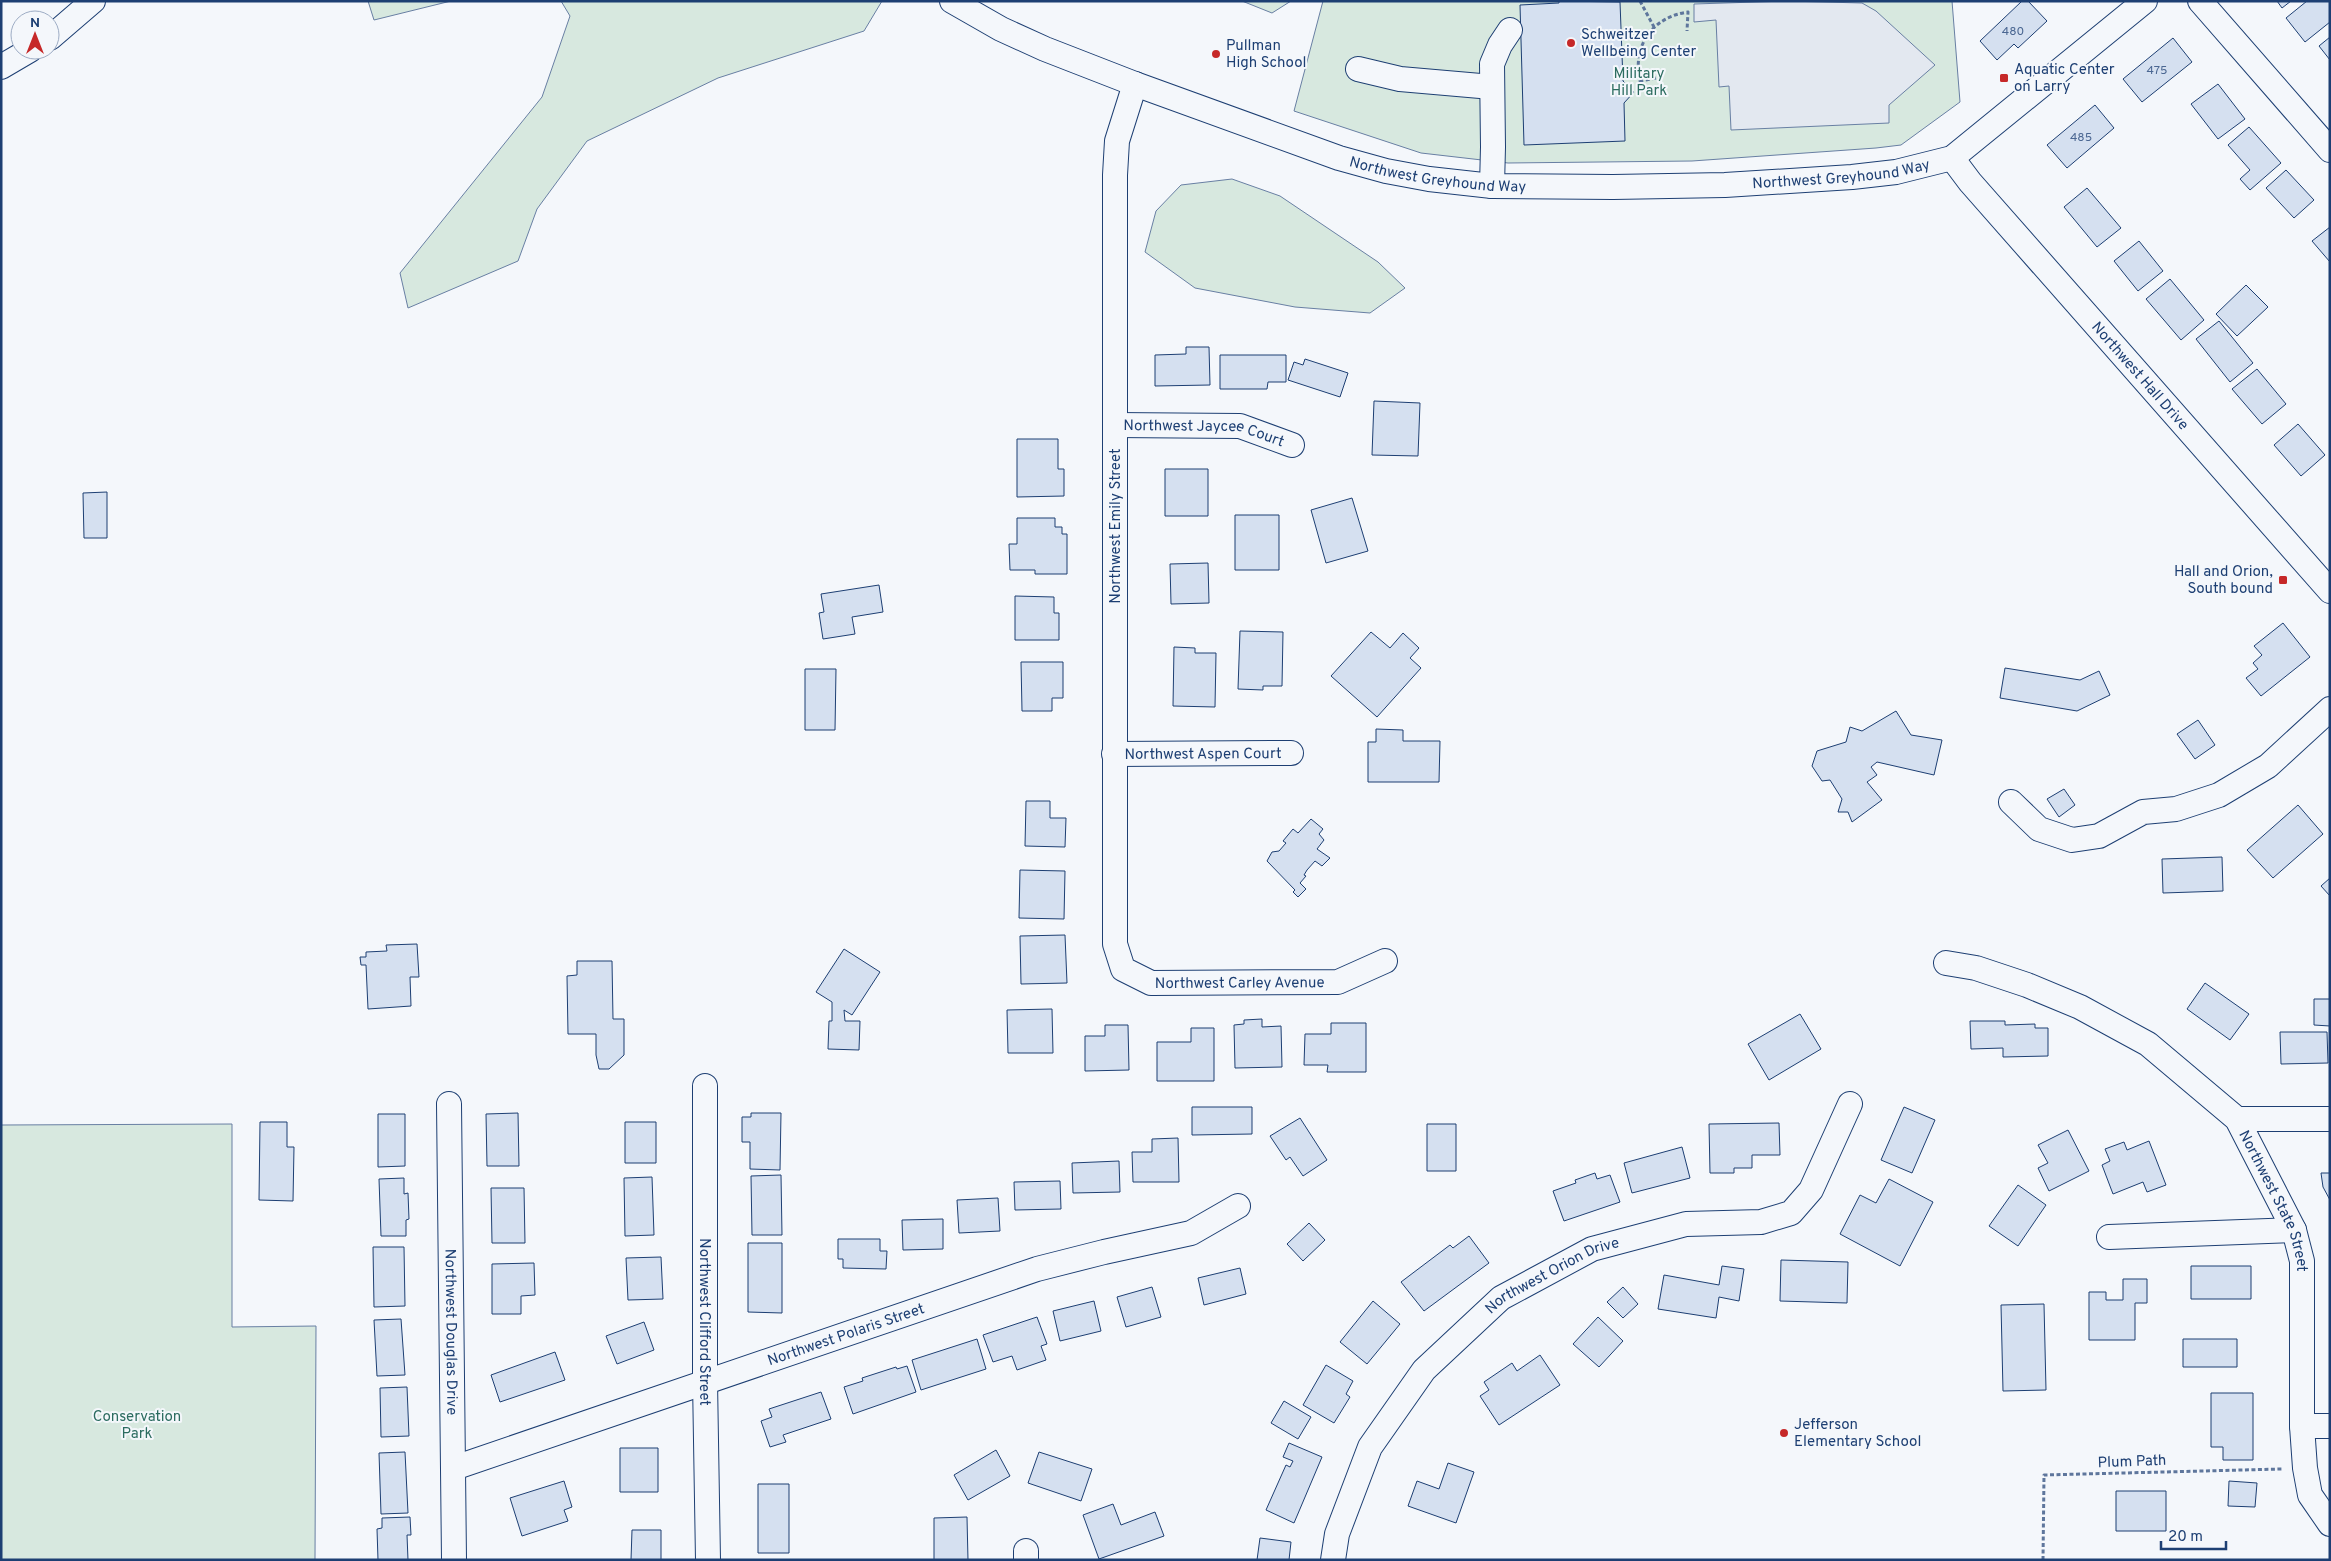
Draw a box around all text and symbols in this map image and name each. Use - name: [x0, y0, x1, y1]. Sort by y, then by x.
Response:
- north arrow: [10, 10, 60, 60]
- text: N: [30, 15, 40, 32]
- house number: 480: [2002, 24, 2024, 40]
- place label: Schweitzer Wellbeing Center: [1581, 26, 1696, 62]
- place label: Pullman High School: [1226, 37, 1307, 73]
- marker: Schweitzer Wellbeing Center: [1565, 37, 1577, 49]
- marker: Pullman High School: [1210, 48, 1222, 60]
- place label: Aquatic Center on Larry: [2014, 61, 2115, 97]
- house number: 475: [2146, 63, 2168, 79]
- park label: Military Hill Park: [1611, 65, 1667, 101]
- marker: Aquatic Center on Larry: [1998, 72, 2010, 84]
- house number: 485: [2070, 130, 2092, 146]
- street label: Northwest Greyhound Way: [1347, 153, 1526, 197]
- street label: Northwest Greyhound Way: [1752, 156, 1932, 194]
- street label: Northwest Hall Drive: [2087, 319, 2192, 435]
- street label: Northwest Jaycee Court: [1123, 417, 1287, 452]
- street label: Northwest Emily Street: [1107, 448, 1126, 604]
- place label: Hall and Orion, South bound: [2174, 563, 2273, 599]
- marker: Hall and Orion, South bound: [2277, 574, 2289, 586]
- street label: Northwest Aspen Court: [1124, 745, 1282, 765]
- street label: Northwest Carley Avenue: [1155, 974, 1324, 994]
- street label: Northwest State Street: [2233, 1128, 2310, 1272]
- street label: Northwest Orion Drive: [1482, 1234, 1622, 1319]
- street label: Northwest Clifford Street: [694, 1238, 713, 1406]
- street label: Northwest Douglas Drive: [440, 1249, 460, 1415]
- street label: Northwest Polaris Street: [765, 1300, 927, 1371]
- park label: Conservation Park: [93, 1408, 181, 1444]
- place label: Jefferson Elementary School: [1794, 1416, 1921, 1452]
- marker: Jefferson Elementary School: [1778, 1427, 1790, 1439]
- street label: Plum Path: [2097, 1452, 2167, 1473]
- scale bar: [2161, 1518, 2226, 1550]
- text: 20 m: [2168, 1528, 2203, 1547]

